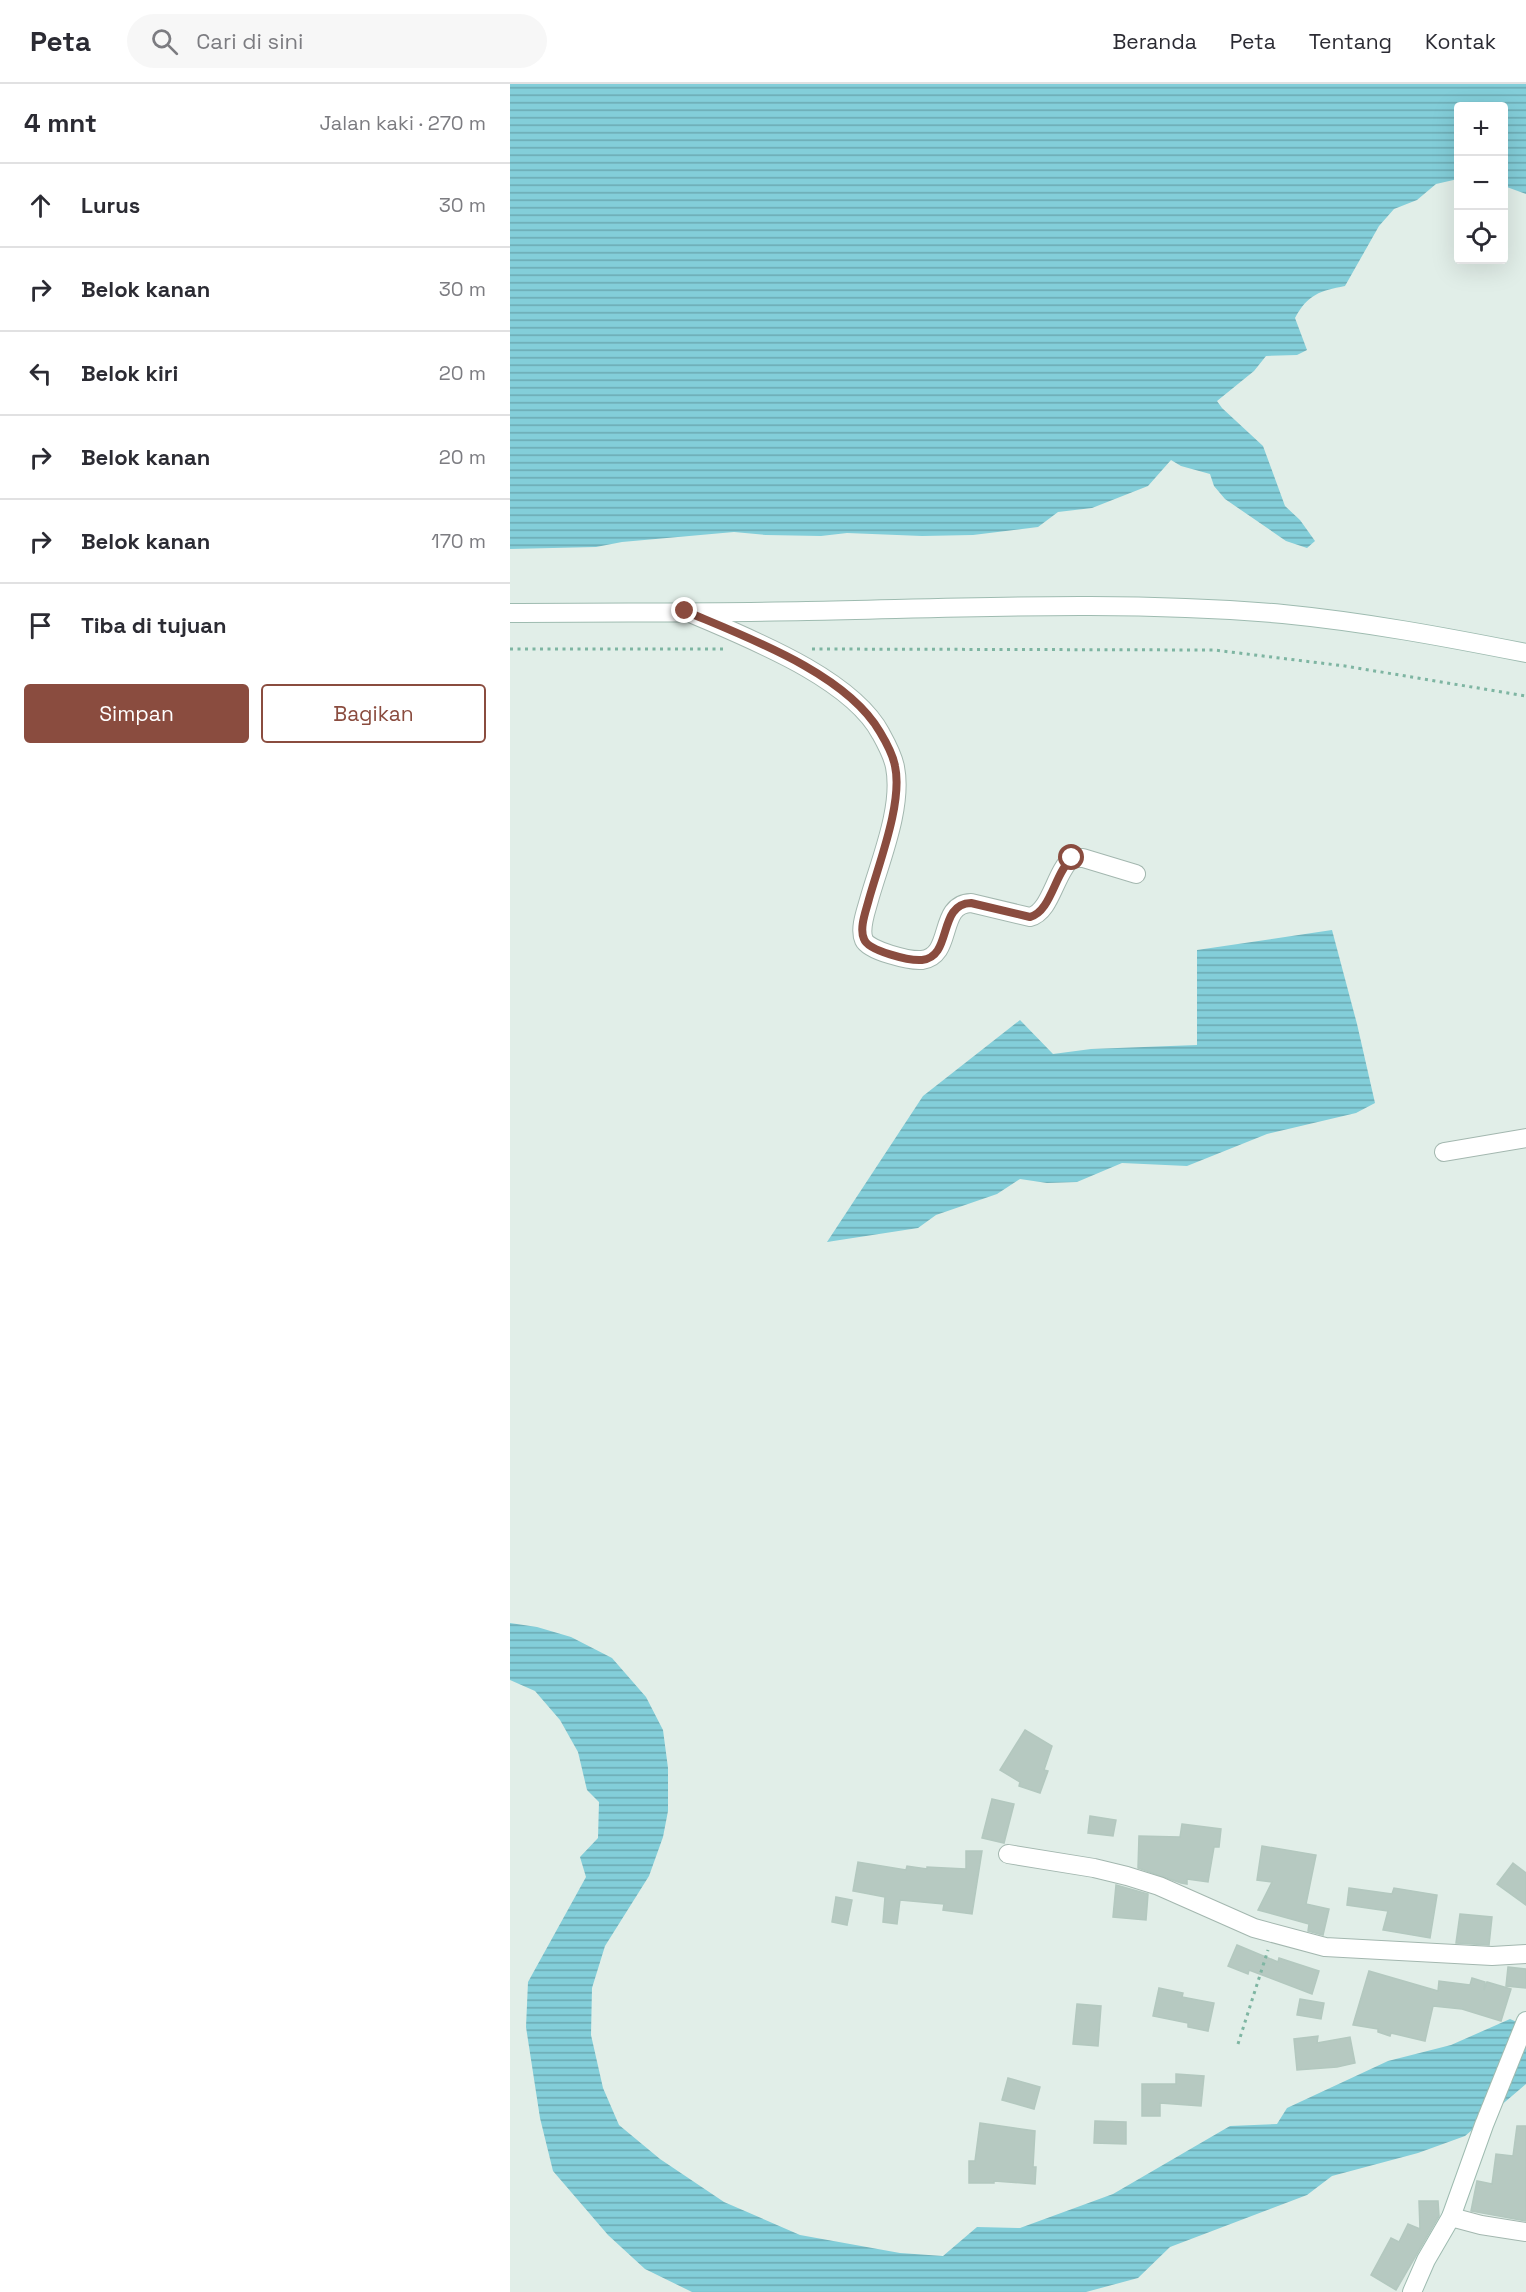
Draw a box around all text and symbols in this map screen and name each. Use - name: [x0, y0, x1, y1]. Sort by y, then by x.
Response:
- search box: [127, 14, 547, 68]
- text: Peta: [30, 23, 91, 59]
- icon: search: [148, 25, 181, 58]
- text: Cari di sini: [196, 27, 303, 55]
- text: Beranda: [1112, 28, 1197, 55]
- text: Peta: [1230, 28, 1276, 55]
- text: Tentang: [1309, 28, 1392, 55]
- text: Kontak: [1425, 28, 1496, 55]
- map controls: [1454, 102, 1508, 264]
- button: +: [1454, 102, 1508, 156]
- text: 4 mnt: [24, 106, 97, 140]
- text: Jalan kaki · 270 m: [319, 110, 486, 136]
- button: −: [1454, 156, 1508, 210]
- icon: ahead: [24, 189, 57, 222]
- text: Lurus: [81, 191, 140, 219]
- text: 30 m: [439, 192, 486, 218]
- button: locate: [1454, 210, 1508, 264]
- icon: right: [24, 273, 57, 306]
- text: Belok kanan: [81, 275, 210, 303]
- text: 30 m: [439, 276, 486, 302]
- icon: left: [24, 357, 57, 390]
- text: Belok kiri: [81, 359, 178, 387]
- text: 20 m: [439, 360, 486, 386]
- icon: right: [24, 441, 57, 474]
- text: Belok kanan: [81, 443, 210, 471]
- text: 20 m: [439, 444, 486, 470]
- icon: right: [24, 525, 57, 558]
- text: Belok kanan: [81, 527, 210, 555]
- text: 170 m: [431, 528, 486, 554]
- route end: [671, 597, 697, 623]
- icon: arrive: [24, 609, 57, 642]
- text: Tiba di tujuan: [81, 611, 227, 639]
- button: Simpan: [24, 684, 249, 743]
- button: Bagikan: [261, 684, 486, 743]
- route start: [1058, 844, 1084, 870]

